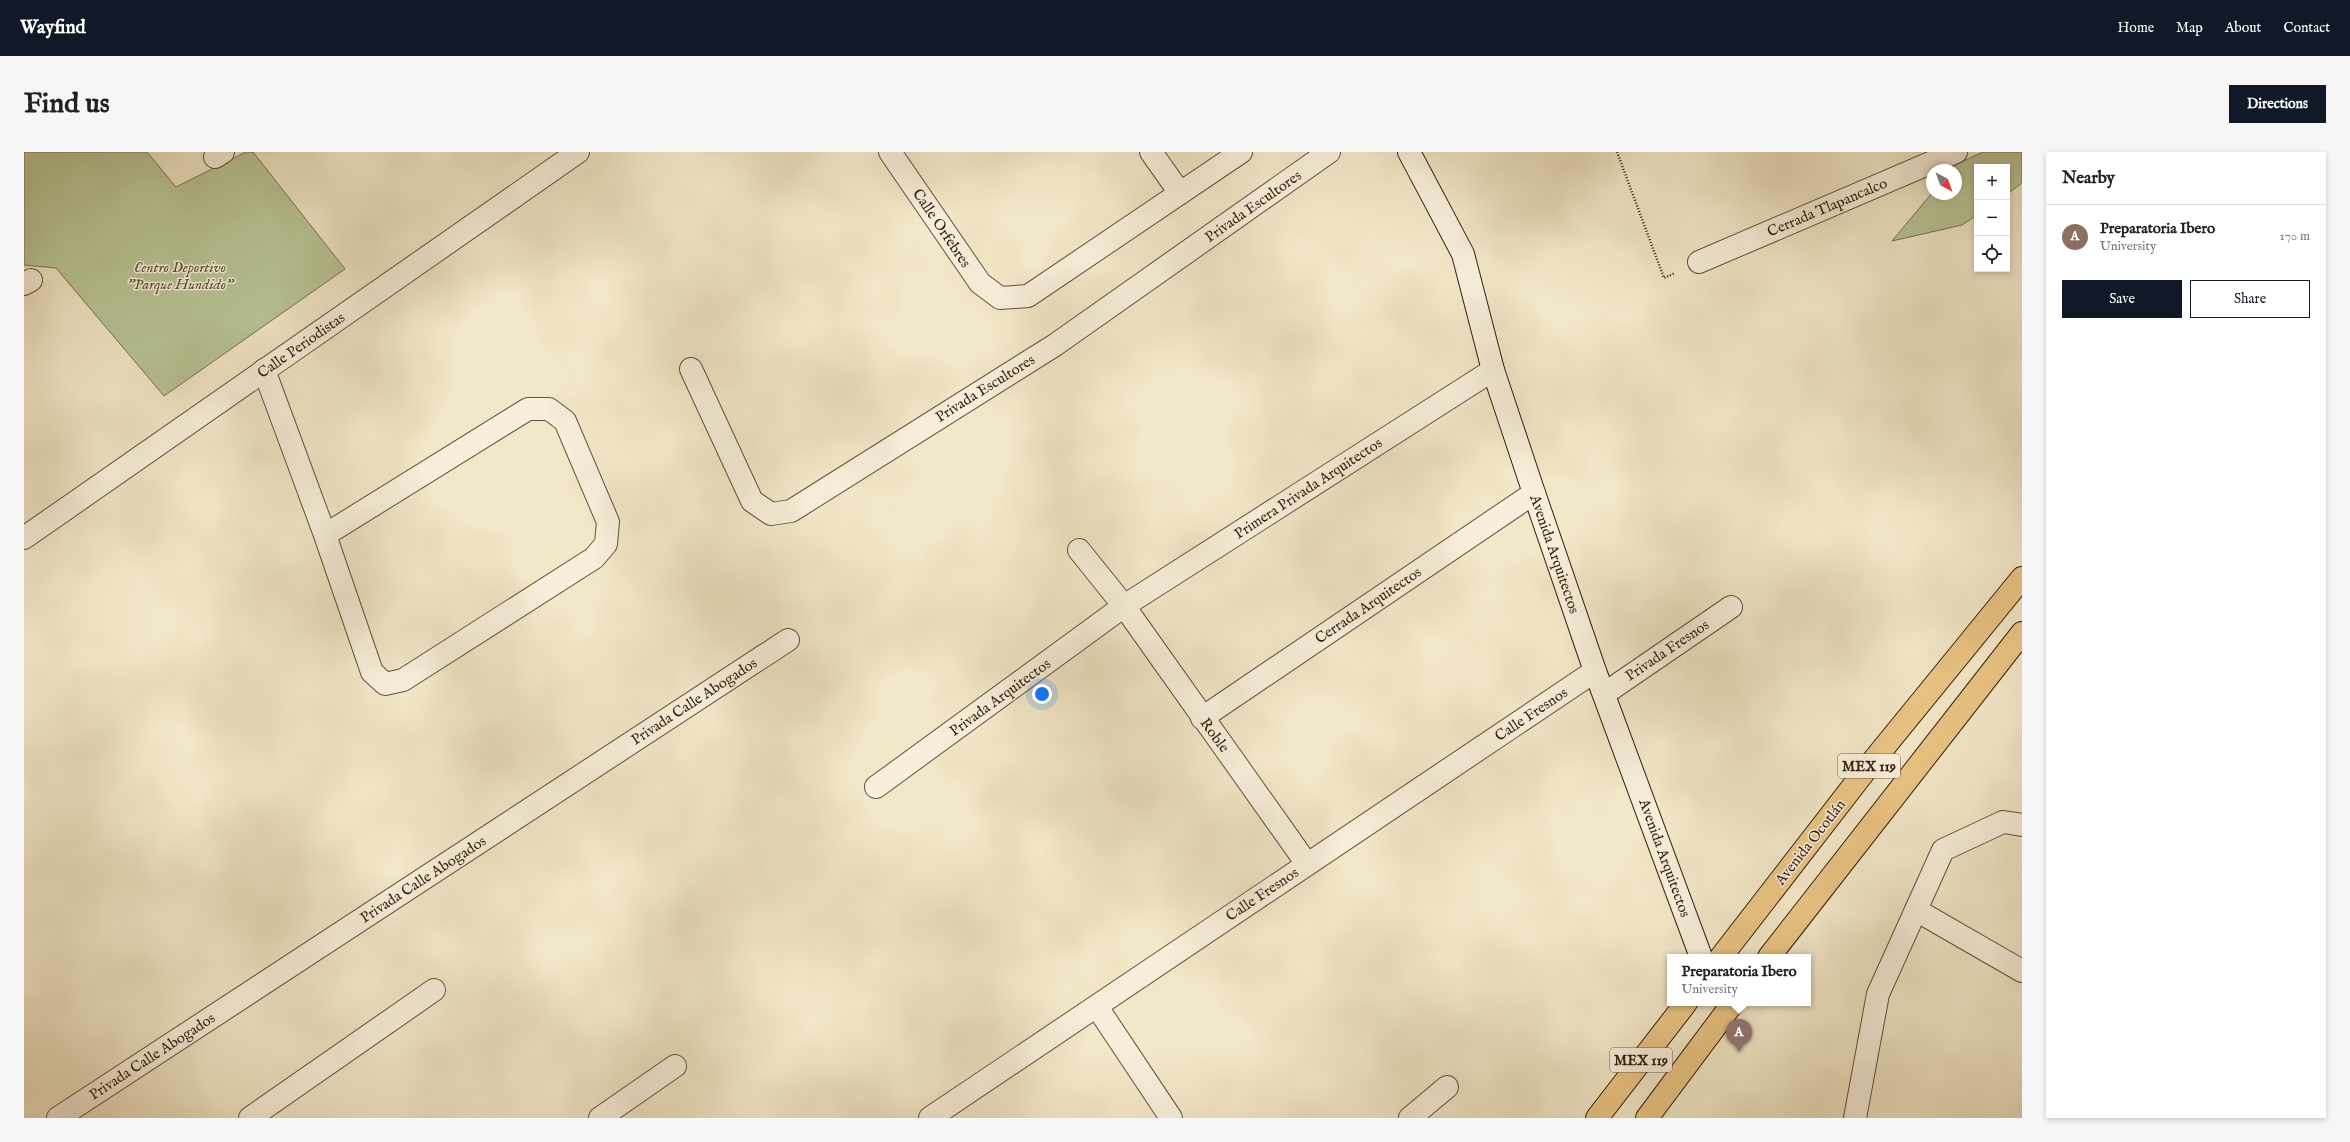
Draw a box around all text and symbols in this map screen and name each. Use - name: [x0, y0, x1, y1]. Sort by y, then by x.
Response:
- text: Wayfind: [20, 16, 86, 40]
- text: Home: [2118, 19, 2154, 37]
- text: Map: [2176, 19, 2203, 37]
- text: About: [2225, 19, 2261, 37]
- text: Contact: [2283, 19, 2330, 37]
- button: Directions: [2229, 85, 2326, 123]
- text: Find us: [24, 87, 110, 122]
- north arrow: [1926, 164, 1962, 200]
- map controls: [1974, 164, 2010, 272]
- button: +: [1974, 164, 2010, 200]
- street label: Privada Escultores: [1201, 166, 1305, 247]
- text: Nearby: [2062, 168, 2115, 189]
- street label: Cerrada Tlapancalco: [1764, 174, 1890, 241]
- street label: Calle Orfebres: [908, 185, 975, 271]
- button: −: [1974, 200, 2010, 236]
- text: Preparatoria Ibero: [2100, 219, 2215, 238]
- text: A: [2071, 228, 2079, 245]
- text: 170 m: [2280, 228, 2310, 245]
- button: locate: [1974, 236, 2010, 272]
- text: University: [2100, 238, 2156, 255]
- park label: Centro Deportivo "Parque Hundido": [127, 258, 235, 294]
- button: Save: [2062, 280, 2182, 318]
- button: Share: [2190, 280, 2310, 318]
- street label: Calle Periodistas: [254, 308, 349, 383]
- street label: Privada Escultores: [932, 350, 1039, 427]
- street label: Primera Privada Arquitectos: [1231, 433, 1386, 543]
- street label: Avenida Arquitectos: [1525, 491, 1584, 616]
- street label: Cerrada Arquitectos: [1311, 563, 1425, 648]
- street label: Privada Fresnos: [1622, 615, 1713, 685]
- street label: Privada Calle Abogados: [628, 654, 761, 749]
- street label: Privada Arquitectos: [946, 654, 1055, 741]
- street label: Calle Fresnos: [1491, 683, 1571, 746]
- your location: [1032, 684, 1052, 704]
- street label: Roble: [1196, 714, 1234, 756]
- road number: MEX 119: [1838, 754, 1900, 778]
- street label: Avenida Arquitectos: [1634, 795, 1695, 920]
- street label: Avenida Ocotlán: [1770, 796, 1850, 890]
- street label: Privada Calle Abogados: [357, 832, 490, 927]
- street label: Calle Fresnos: [1222, 863, 1302, 926]
- popup: [1667, 954, 1811, 1006]
- text: Preparatoria Ibero: [1681, 962, 1797, 981]
- text: University: [1681, 981, 1738, 998]
- street label: Privada Calle Abogados: [86, 1009, 219, 1104]
- pin: A: [1726, 1019, 1752, 1052]
- road number: MEX 119: [1610, 1048, 1672, 1072]

